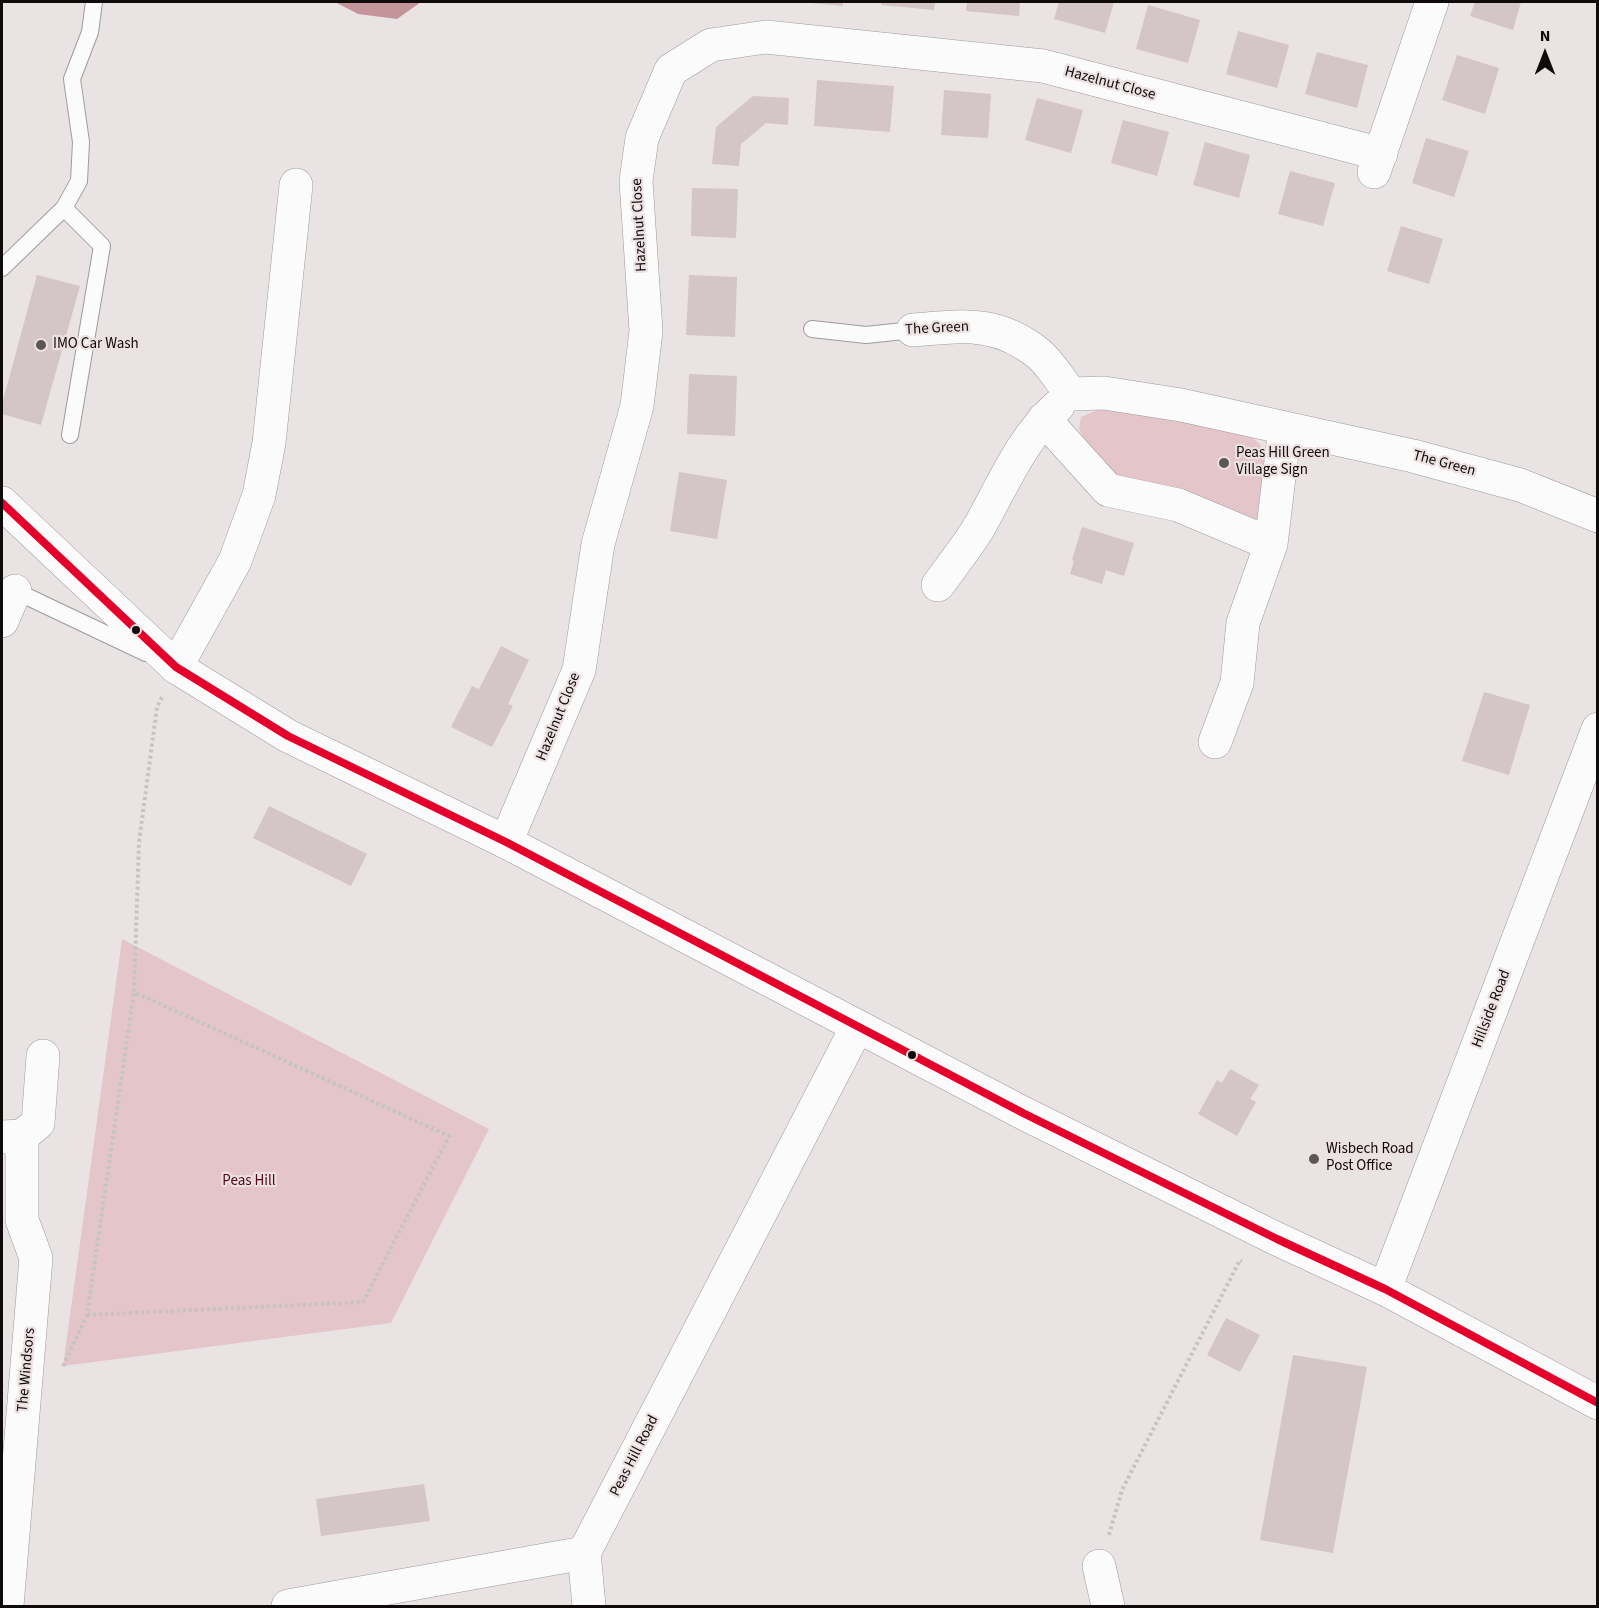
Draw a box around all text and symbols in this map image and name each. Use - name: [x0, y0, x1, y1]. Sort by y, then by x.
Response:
- north arrow: [1515, 24, 1575, 84]
- text: N: [1540, 25, 1550, 47]
- street label: Hazelnut Close: [1063, 63, 1157, 105]
- street label: Hazelnut Close: [629, 178, 651, 272]
- street label: The Green: [905, 318, 969, 340]
- place label: IMO Car Wash: [53, 336, 139, 354]
- marker: IMO Car Wash: [34, 338, 48, 352]
- place label: Peas Hill Green Village Sign: [1236, 445, 1330, 480]
- street label: The Green: [1411, 447, 1477, 481]
- marker: Peas Hill Green Village Sign: [1217, 456, 1231, 470]
- unlabelled marker: [130, 624, 142, 636]
- street label: Hazelnut Close: [533, 670, 585, 764]
- street label: Hillside Road: [1469, 967, 1515, 1051]
- unlabelled marker: [906, 1049, 918, 1061]
- place label: Wisbech Road Post Office: [1326, 1141, 1414, 1176]
- marker: Wisbech Road Post Office: [1307, 1152, 1321, 1166]
- park label: Peas Hill: [222, 1173, 276, 1191]
- street label: The Windsors: [14, 1327, 40, 1413]
- street label: Peas Hill Road: [607, 1412, 663, 1500]

